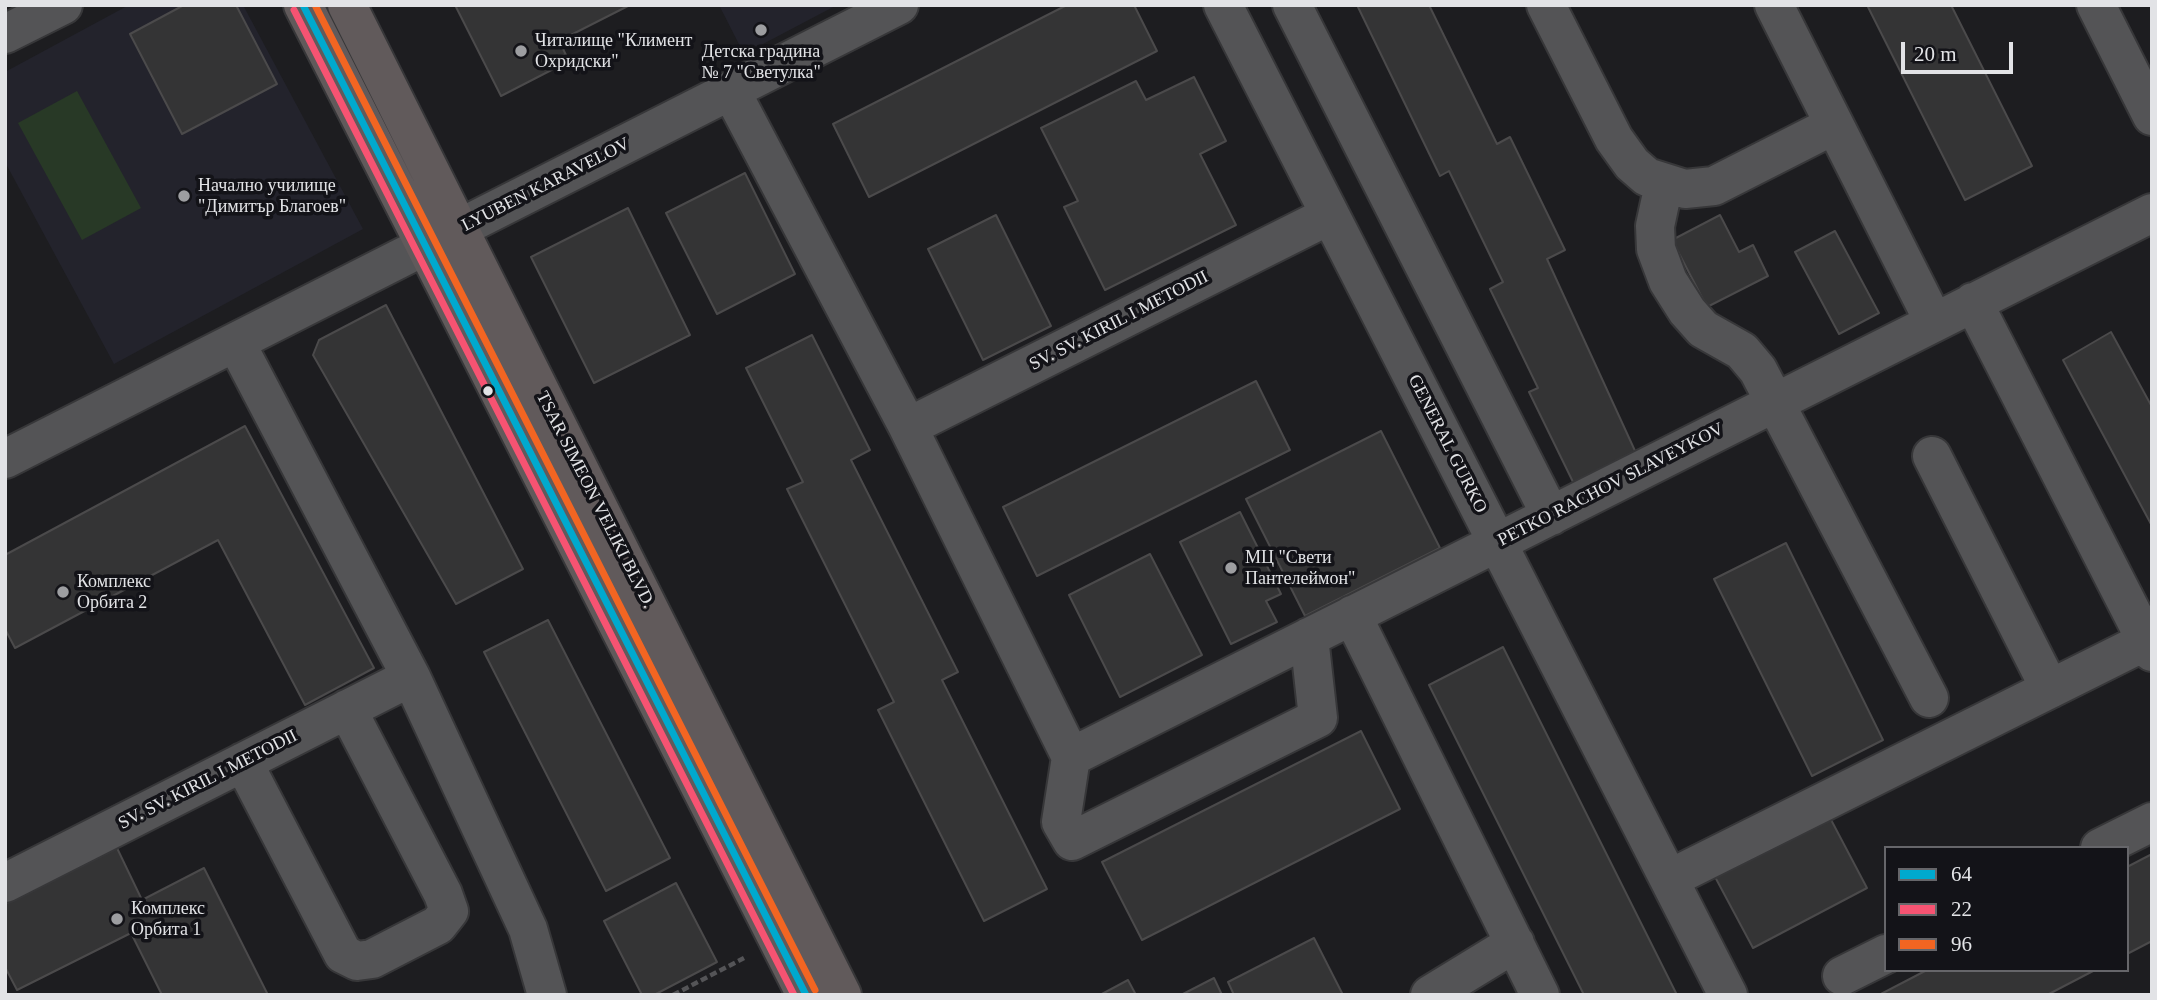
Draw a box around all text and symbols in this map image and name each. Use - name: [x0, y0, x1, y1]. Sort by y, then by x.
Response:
- marker: Детска градина № 7 "Светулка": [753, 22, 769, 38]
- scale bar: [1905, 28, 2017, 72]
- place label: Читалище "Климент Охридски": [535, 30, 692, 72]
- place label: Детска градина № 7 "Светулка": [701, 41, 821, 84]
- text: 20 m: [1914, 42, 1957, 66]
- marker: Читалище "Климент Охридски": [513, 43, 529, 59]
- street label: LYUBEN KARAVELOV: [459, 133, 633, 237]
- place label: Начално училище "Димитър Благоев": [198, 175, 346, 218]
- marker: Начално училище "Димитър Благоев": [176, 188, 192, 204]
- street label: SV. SV. KIRIL I METODII: [1026, 266, 1212, 376]
- street label: GENERAL GURKO: [1403, 371, 1491, 517]
- unlabelled marker: [481, 384, 495, 398]
- street label: TSAR SIMEON VELIKI BLVD.: [531, 388, 659, 612]
- street label: PETKO RACHOV SLAVEYKOV: [1494, 418, 1728, 552]
- place label: МЦ "Свети Пантелеймон": [1245, 547, 1355, 590]
- marker: МЦ "Свети Пантелеймон": [1223, 560, 1239, 576]
- place label: Комплекс Орбита 2: [77, 571, 151, 614]
- marker: Комплекс Орбита 2: [55, 584, 71, 600]
- street label: SV. SV. KIRIL I METODII: [115, 725, 301, 835]
- legend: [1884, 846, 2129, 972]
- text: 64: [1951, 862, 1972, 886]
- text: 22: [1951, 897, 1972, 921]
- place label: Комплекс Орбита 1: [131, 898, 205, 940]
- marker: Комплекс Орбита 1: [109, 911, 125, 927]
- text: 96: [1951, 932, 1972, 956]

